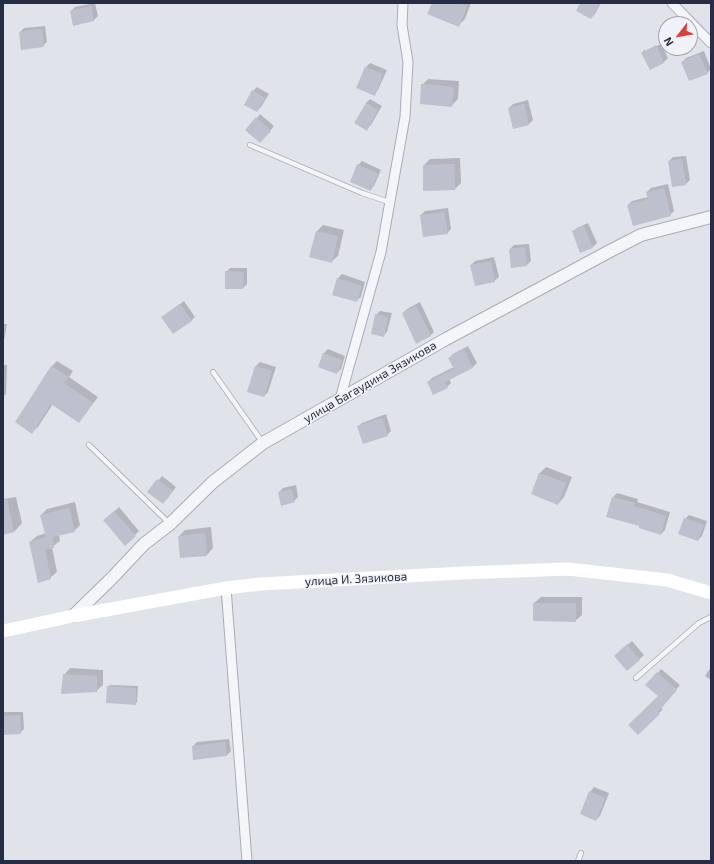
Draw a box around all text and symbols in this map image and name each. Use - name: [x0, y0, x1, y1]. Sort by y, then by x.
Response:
- north arrow: [658, 16, 698, 56]
- text: N: [661, 35, 676, 49]
- street label: улица Багаудина Зязикова: [301, 338, 439, 426]
- street label: улица И. Зязикова: [304, 569, 408, 589]

